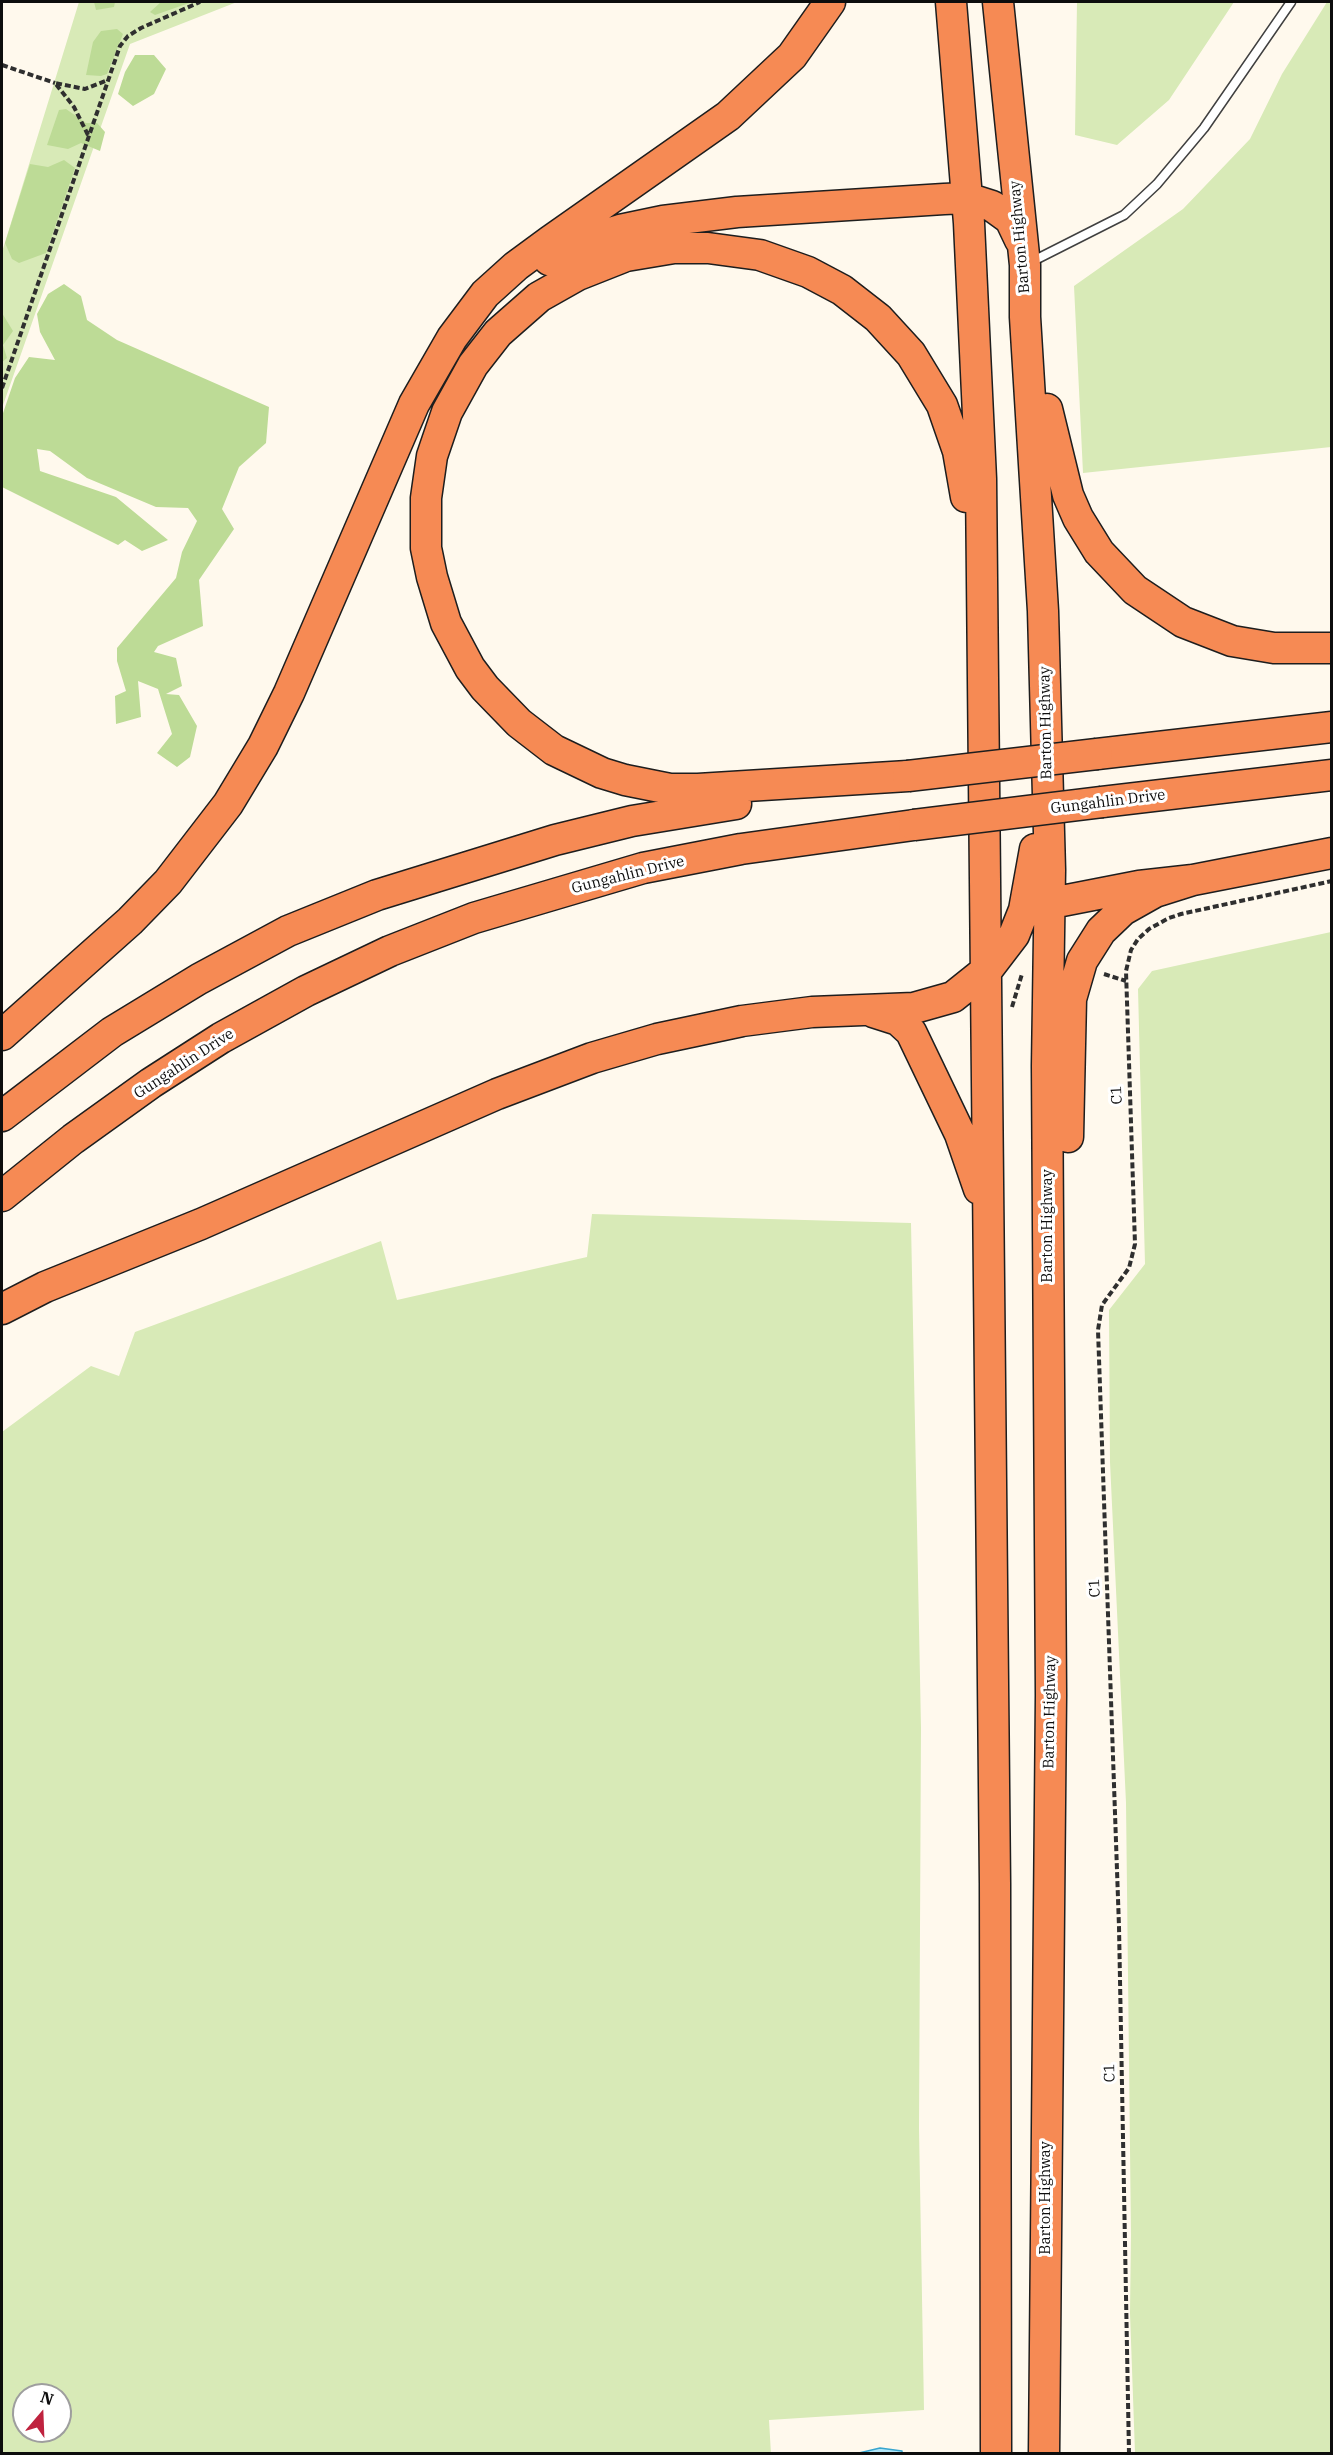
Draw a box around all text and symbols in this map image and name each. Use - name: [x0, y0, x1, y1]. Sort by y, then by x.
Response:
- street label: Barton Highway: [1006, 180, 1034, 294]
- street label: Barton Highway: [1036, 666, 1056, 780]
- street label: Gungahlin Drive: [1050, 786, 1166, 818]
- street label: Gungahlin Drive: [570, 852, 686, 898]
- street label: Gungahlin Drive: [131, 1025, 237, 1103]
- street label: C1: [1108, 1085, 1126, 1105]
- street label: Barton Highway: [1039, 1169, 1057, 1283]
- street label: C1: [1086, 1578, 1104, 1598]
- street label: Barton Highway: [1040, 1655, 1060, 1769]
- street label: C1: [1101, 2063, 1119, 2083]
- street label: Barton Highway: [1037, 2141, 1055, 2255]
- north arrow: [12, 2383, 72, 2443]
- text: N: [38, 2386, 56, 2409]

